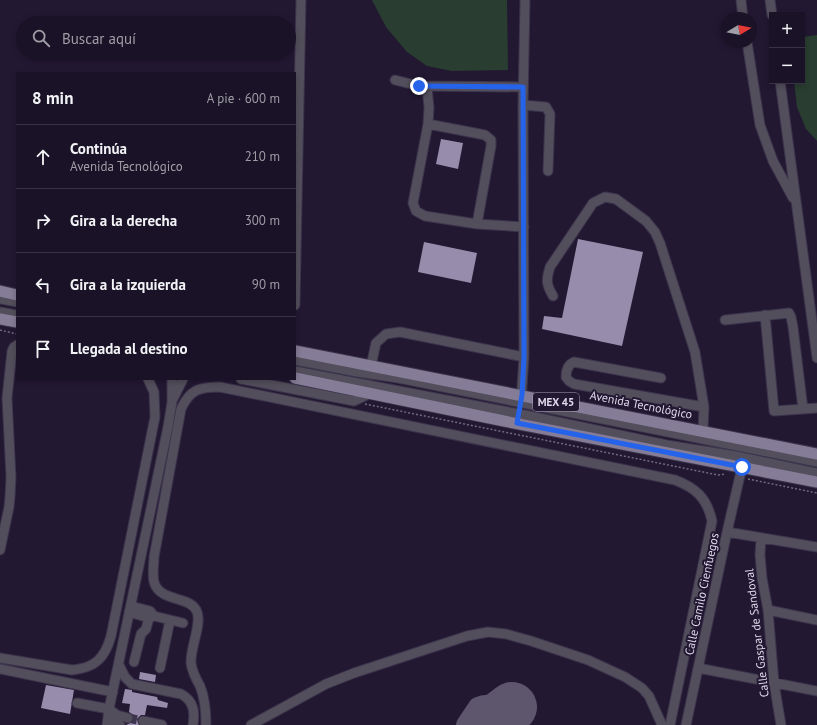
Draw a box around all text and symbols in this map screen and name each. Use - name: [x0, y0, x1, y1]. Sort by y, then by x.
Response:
- north arrow: [721, 12, 757, 48]
- map controls: [769, 12, 805, 84]
- button: +: [769, 12, 805, 48]
- search box: [16, 16, 296, 60]
- icon: search: [30, 27, 52, 49]
- text: Buscar aquí: [62, 29, 136, 48]
- button: −: [769, 48, 805, 84]
- route end: [410, 77, 428, 95]
- text: 8 min: [32, 87, 73, 109]
- text: A pie · 600 m: [207, 90, 280, 107]
- text: Continúa: [70, 139, 127, 158]
- icon: ahead: [32, 146, 54, 168]
- text: 210 m: [245, 148, 280, 165]
- text: Avenida Tecnológico: [70, 158, 183, 175]
- icon: right: [32, 210, 54, 232]
- text: Gira a la derecha: [70, 211, 177, 230]
- text: 300 m: [245, 212, 280, 229]
- icon: left: [32, 274, 54, 296]
- text: Gira a la izquierda: [70, 275, 186, 294]
- text: 90 m: [252, 276, 280, 293]
- icon: arrive: [32, 338, 54, 360]
- text: Llegada al destino: [70, 339, 188, 358]
- street label: Avenida Tecnológico: [589, 387, 694, 422]
- road number: MEX 45: [533, 393, 579, 411]
- route start: [733, 458, 751, 476]
- street label: Calle Camilo Cienfuegos: [681, 531, 722, 656]
- street label: Calle Gaspar de Sandoval: [741, 567, 772, 698]

